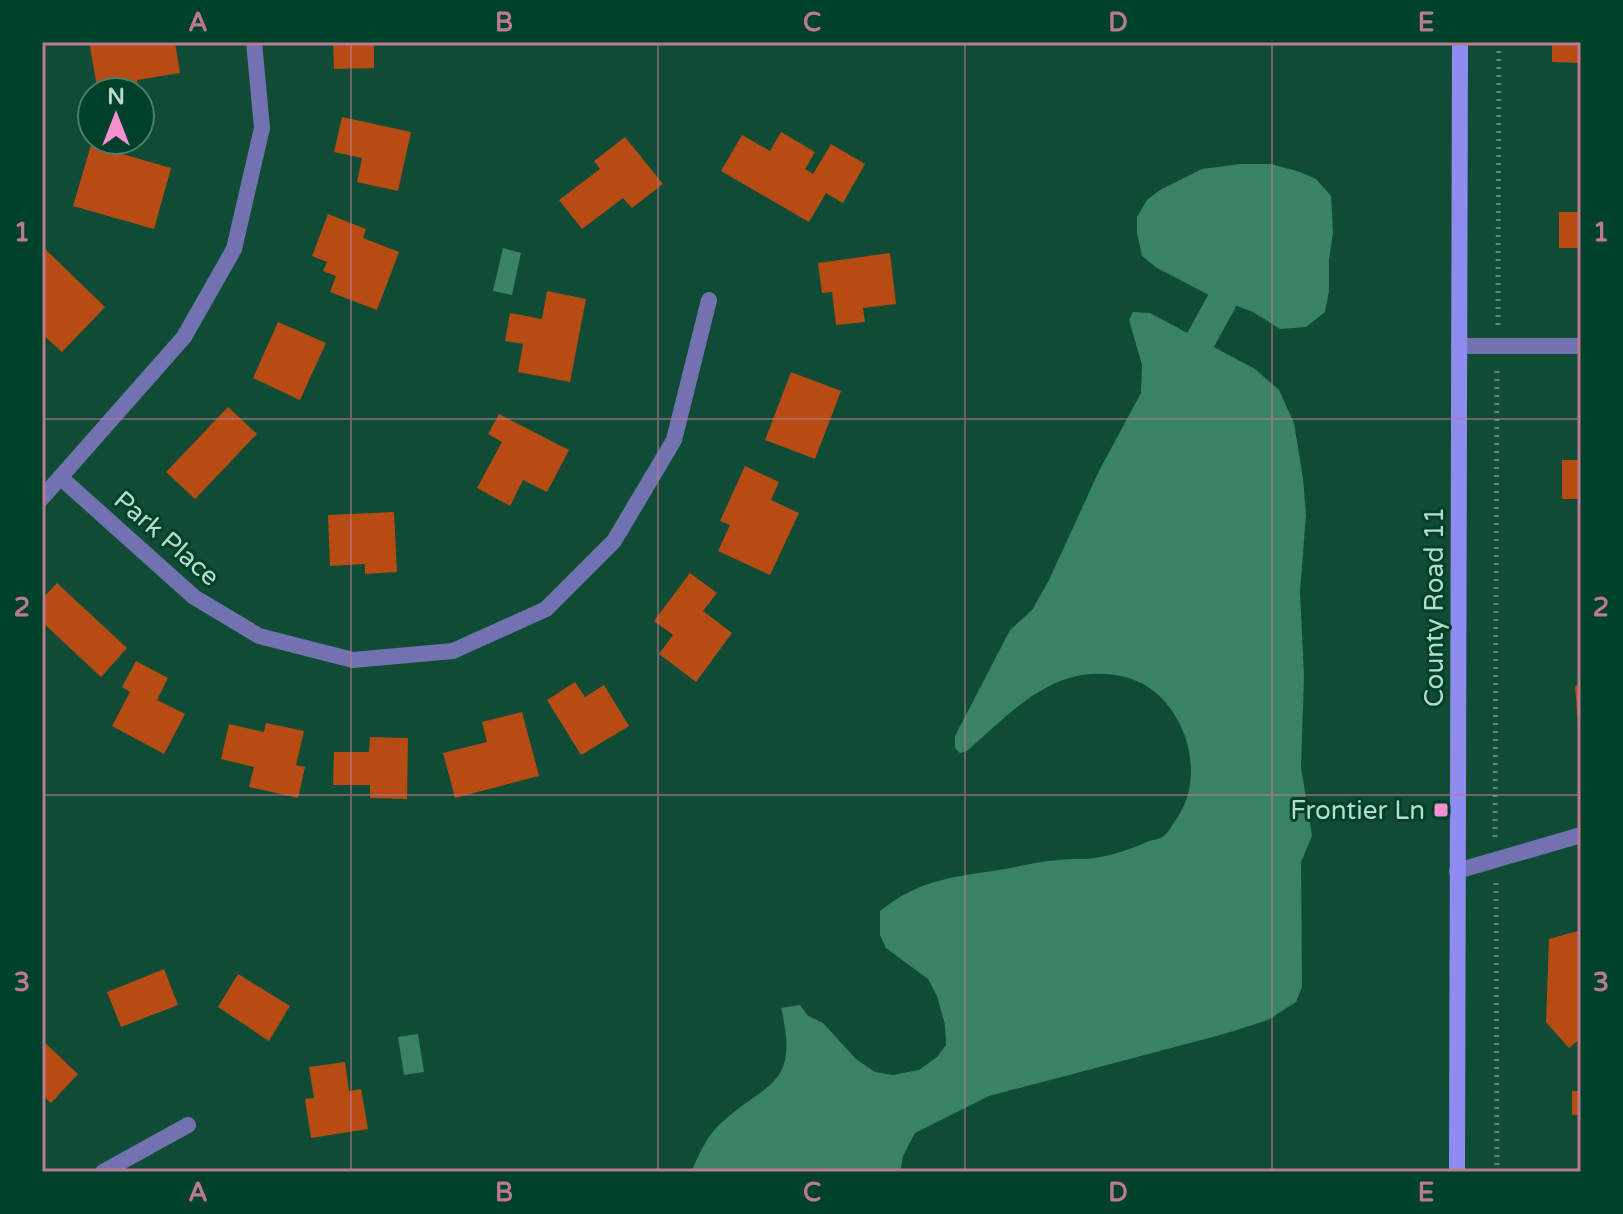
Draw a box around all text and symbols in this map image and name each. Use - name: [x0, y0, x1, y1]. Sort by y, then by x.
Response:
- text: A: [188, 7, 208, 38]
- text: B: [495, 7, 513, 38]
- text: C: [803, 7, 821, 38]
- text: D: [1108, 7, 1128, 38]
- text: E: [1418, 7, 1434, 38]
- north arrow: [76, 76, 156, 156]
- text: N: [107, 84, 125, 110]
- text: 1: [14, 217, 30, 248]
- text: 1: [1593, 217, 1609, 248]
- street label: Park Place: [108, 484, 226, 592]
- street label: County Road 11: [1419, 507, 1450, 707]
- text: 2: [14, 592, 30, 623]
- text: 2: [1593, 592, 1609, 623]
- place label: Frontier Ln: [1290, 795, 1425, 826]
- marker: Frontier Ln: [1432, 801, 1450, 819]
- text: 3: [14, 967, 30, 998]
- text: 3: [1593, 967, 1609, 998]
- text: A: [188, 1177, 208, 1208]
- text: B: [495, 1177, 513, 1208]
- text: C: [803, 1177, 821, 1208]
- text: D: [1108, 1177, 1128, 1208]
- text: E: [1418, 1177, 1434, 1208]

